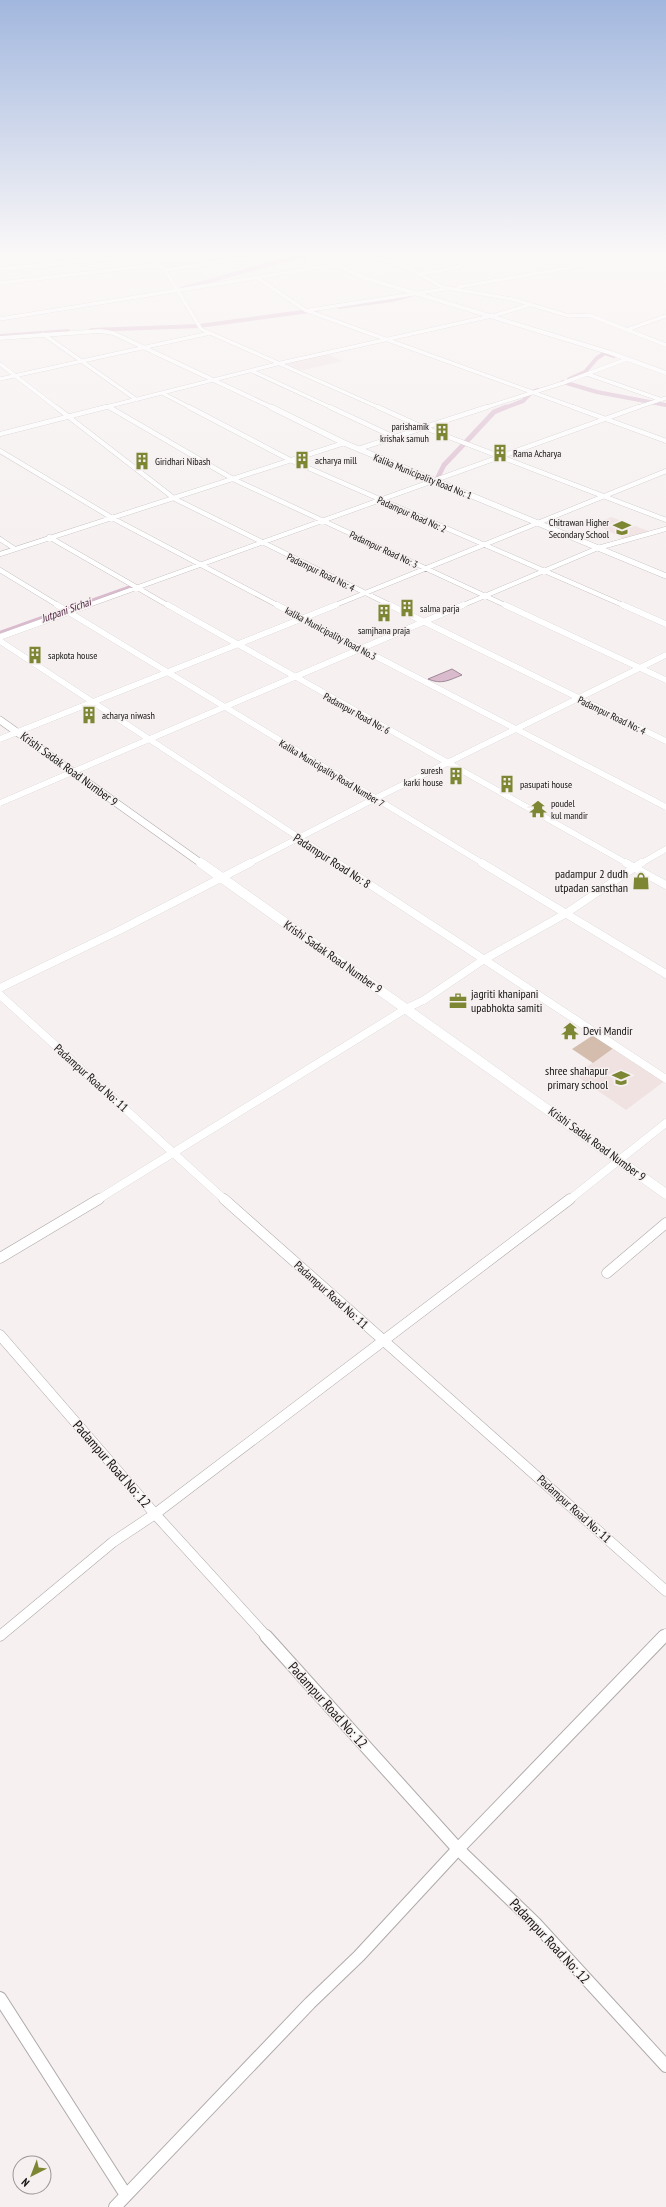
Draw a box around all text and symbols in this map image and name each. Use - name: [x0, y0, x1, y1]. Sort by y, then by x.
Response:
- place label: parishamik krishak samuh: [380, 420, 429, 445]
- building icon: parishamik krishak samuh: [432, 422, 452, 442]
- building icon: Rama Acharya: [490, 443, 510, 463]
- place label: Rama Acharya: [513, 447, 561, 460]
- building icon: acharya mill: [292, 450, 312, 470]
- building icon: Giridhari Nibash: [132, 451, 152, 471]
- street label: Kalika Municipality Road No: 1: [372, 451, 474, 502]
- place label: acharya mill: [315, 454, 358, 467]
- place label: Giridhari Nibash: [155, 455, 210, 468]
- street label: Padampur Road No: 2: [375, 493, 448, 535]
- place label: Chitrawan Higher Secondary School: [549, 516, 610, 541]
- school or university icon: Chitrawan Higher Secondary School: [612, 518, 632, 538]
- street label: Padampur Road No: 3: [347, 528, 420, 571]
- street label: Padampur Road No: 4: [285, 550, 357, 595]
- water label: Jutpani Sichai: [38, 594, 94, 626]
- building icon: salma parja: [397, 598, 417, 618]
- place label: salma parja: [420, 602, 460, 615]
- building icon: samjhana praja: [374, 603, 394, 623]
- street label: kalika Municipality Road No.3: [283, 604, 379, 663]
- place label: samjhana praja: [358, 624, 410, 637]
- building icon: sapkota house: [25, 645, 45, 665]
- place label: sapkota house: [48, 649, 97, 662]
- street label: Padampur Road No: 6: [321, 690, 393, 737]
- street label: Padampur Road No: 4: [576, 693, 648, 738]
- building icon: acharya niwash: [79, 705, 99, 725]
- place label: acharya niwash: [102, 709, 155, 722]
- street label: Krishi Sadak Road Number 9: [18, 728, 121, 809]
- street label: Kalika Municipality Road Number 7: [277, 737, 387, 810]
- place label: suresh karki house: [404, 764, 443, 789]
- building icon: suresh karki house: [446, 766, 466, 786]
- building icon: pasupati house: [497, 774, 517, 794]
- place label: pasupati house: [520, 778, 572, 791]
- place label: poudel kul mandir: [551, 797, 588, 822]
- temple icon: poudel kul mandir: [528, 799, 548, 819]
- street label: Padampur Road No: 8: [291, 830, 374, 891]
- place label: padampur 2 dudh utpadan sansthan: [555, 866, 628, 895]
- shop icon: padampur 2 dudh utpadan sansthan: [631, 871, 651, 891]
- street label: Krishi Sadak Road Number 9: [281, 917, 385, 996]
- place label: jagriti khanipani upabhokta samiti: [471, 986, 542, 1015]
- office icon: jagriti khanipani upabhokta samiti: [448, 991, 468, 1011]
- temple icon: Devi Mandir: [560, 1021, 580, 1041]
- place label: Devi Mandir: [583, 1023, 633, 1038]
- street label: Padampur Road No: 11: [51, 1040, 131, 1115]
- place label: shree shahapur primary school: [545, 1063, 609, 1092]
- school or university icon: shree shahapur primary school: [611, 1068, 631, 1088]
- street label: Krishi Sadak Road Number 9: [546, 1103, 649, 1184]
- street label: Padampur Road No: 11: [291, 1257, 371, 1332]
- street label: Padampur Road No: 12: [69, 1417, 155, 1511]
- street label: Padampur Road No: 11: [534, 1471, 614, 1546]
- street label: Padampur Road No: 12: [284, 1658, 372, 1752]
- street label: Padampur Road No: 12: [506, 1895, 594, 1987]
- north arrow: [12, 2155, 52, 2195]
- text: N: [18, 2175, 32, 2190]

